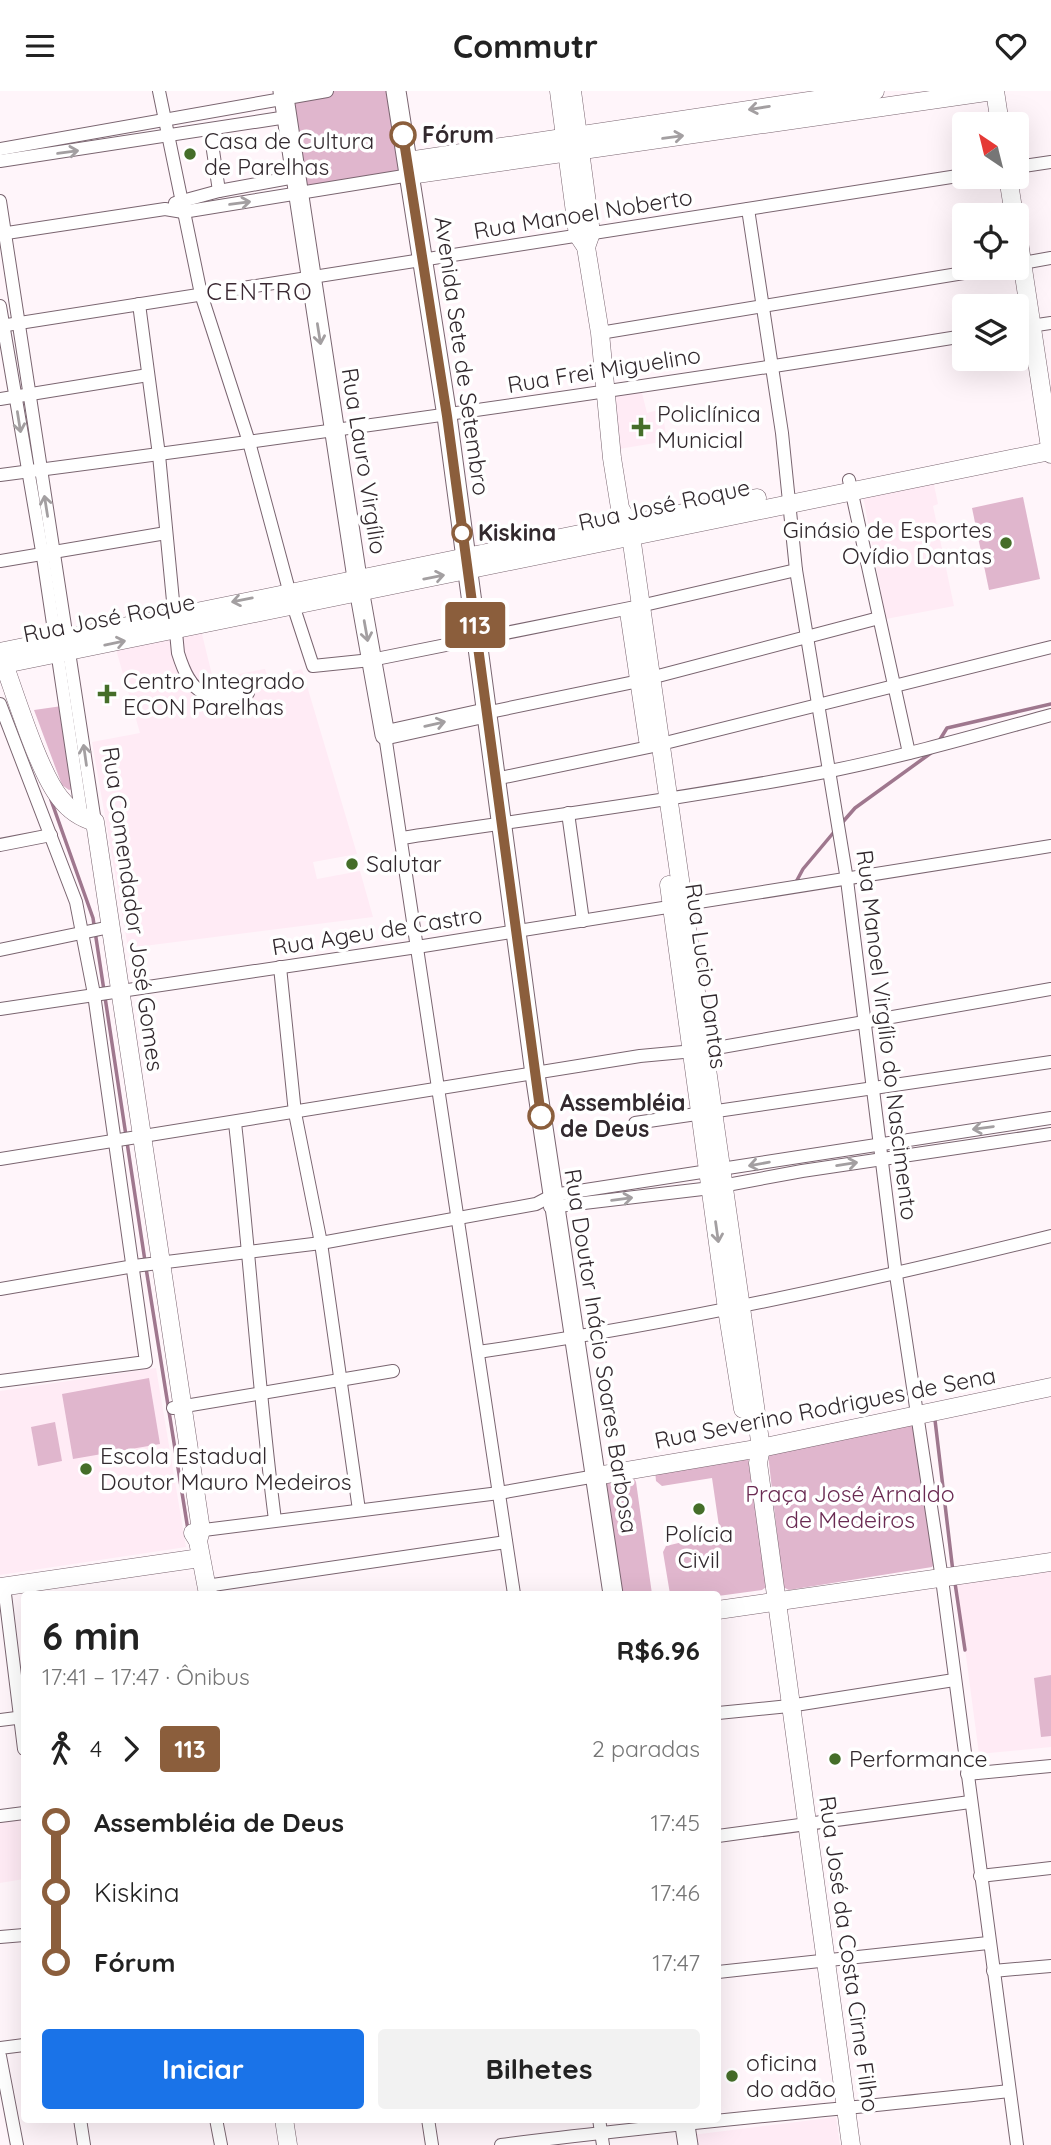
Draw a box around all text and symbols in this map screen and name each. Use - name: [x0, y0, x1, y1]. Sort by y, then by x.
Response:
- text: Commutr: [453, 26, 598, 66]
- icon: menu: [21, 27, 59, 65]
- icon: heart: [992, 27, 1030, 65]
- one-way arrow: [748, 102, 771, 115]
- north arrow: [952, 112, 1029, 189]
- map controls: [952, 112, 1029, 371]
- place label: Fórum: [422, 120, 494, 149]
- marker: Fórum: [390, 122, 416, 148]
- place label: Casa de Cultura de Parelhas: [204, 126, 374, 181]
- one-way arrow: [661, 130, 684, 143]
- one-way arrow: [56, 145, 78, 158]
- marker: Casa de Cultura de Parelhas: [182, 146, 198, 162]
- street label: Rua Manoel Noberto: [471, 182, 694, 245]
- one-way arrow: [228, 196, 251, 209]
- button: locate: [952, 203, 1029, 280]
- street label: Avenida Sete de Setembro: [429, 215, 496, 497]
- district label: CENTRO: [206, 276, 314, 306]
- button: layers: [952, 294, 1029, 371]
- one-way arrow: [313, 322, 326, 345]
- street label: Rua Frei Miguelino: [505, 340, 703, 399]
- street label: Rua Lauro Virgílio: [335, 366, 394, 556]
- place label: Policlínica Municial: [657, 399, 761, 454]
- one-way arrow: [13, 410, 26, 433]
- marker: Policlínica Municial: [631, 417, 651, 437]
- street label: Rua José Roque: [575, 472, 752, 537]
- one-way arrow: [39, 495, 52, 518]
- place label: Ginásio de Esportes Ovídio Dantas: [783, 515, 992, 570]
- place label: Kiskina: [478, 518, 556, 547]
- marker: Kiskina: [452, 523, 472, 543]
- marker: Ginásio de Esportes Ovídio Dantas: [998, 535, 1014, 551]
- one-way arrow: [422, 570, 445, 583]
- street label: Rua José Roque: [20, 587, 197, 648]
- one-way arrow: [231, 594, 254, 608]
- line badge: 113: [435, 602, 515, 648]
- text: 113: [459, 610, 491, 640]
- one-way arrow: [360, 619, 374, 642]
- one-way arrow: [103, 635, 126, 649]
- place label: Centro Integrado ECON Parelhas: [123, 666, 305, 721]
- marker: Centro Integrado ECON Parelhas: [97, 684, 117, 704]
- one-way arrow: [423, 717, 446, 731]
- one-way arrow: [78, 744, 91, 767]
- street label: Rua Comendador José Gomes: [96, 745, 171, 1073]
- street label: Rua Manoel Virgílio do Nascimento: [850, 848, 925, 1222]
- place label: Salutar: [366, 849, 442, 878]
- marker: Salutar: [344, 856, 360, 872]
- street label: Rua Lucio Dantas: [679, 881, 734, 1071]
- street label: Rua Ageu de Castro: [270, 900, 484, 961]
- place label: Assembléia de Deus: [560, 1088, 686, 1143]
- marker: Assembléia de Deus: [528, 1103, 554, 1129]
- one-way arrow: [973, 1121, 995, 1134]
- one-way arrow: [748, 1157, 771, 1171]
- one-way arrow: [835, 1158, 858, 1171]
- street label: Rua Doutor Inácio Soares Barbosa: [558, 1167, 645, 1535]
- one-way arrow: [610, 1192, 633, 1205]
- one-way arrow: [710, 1220, 723, 1243]
- street label: Rua Severino Rodrigues de Sena: [652, 1360, 998, 1455]
- place label: Escola Estadual Doutor Mauro Medeiros: [100, 1441, 352, 1496]
- marker: Escola Estadual Doutor Mauro Medeiros: [78, 1461, 94, 1477]
- park label: Praça José Arnaldo de Medeiros: [745, 1479, 955, 1534]
- marker: Polícia Civil: [691, 1501, 707, 1517]
- place label: Polícia Civil: [665, 1519, 733, 1574]
- text: 6 min: [42, 1612, 140, 1660]
- text: R$6.96: [617, 1634, 700, 1667]
- text: 17:41 – 17:47 · Ônibus: [42, 1662, 250, 1691]
- icon: walk: [42, 1730, 80, 1768]
- icon: forward: [112, 1730, 150, 1768]
- text: 4: [90, 1734, 102, 1763]
- text: 113: [174, 1734, 206, 1764]
- text: 2 paradas: [592, 1734, 700, 1763]
- place label: Performance: [849, 1744, 988, 1773]
- marker: Performance: [827, 1751, 843, 1767]
- street label: Rua José da Costa Cirne Filho: [813, 1794, 886, 2114]
- text: Assembléia de Deus: [94, 1806, 344, 1839]
- text: 17:45: [651, 1808, 700, 1837]
- text: Kiskina: [94, 1876, 180, 1909]
- text: 17:46: [651, 1878, 700, 1907]
- text: Fórum: [94, 1946, 175, 1979]
- text: 17:47: [652, 1948, 700, 1977]
- button: Iniciar: [42, 2029, 364, 2109]
- button: Bilhetes: [378, 2029, 700, 2109]
- place label: oficina do adão: [746, 2048, 836, 2103]
- marker: oficina do adão: [724, 2068, 740, 2084]

